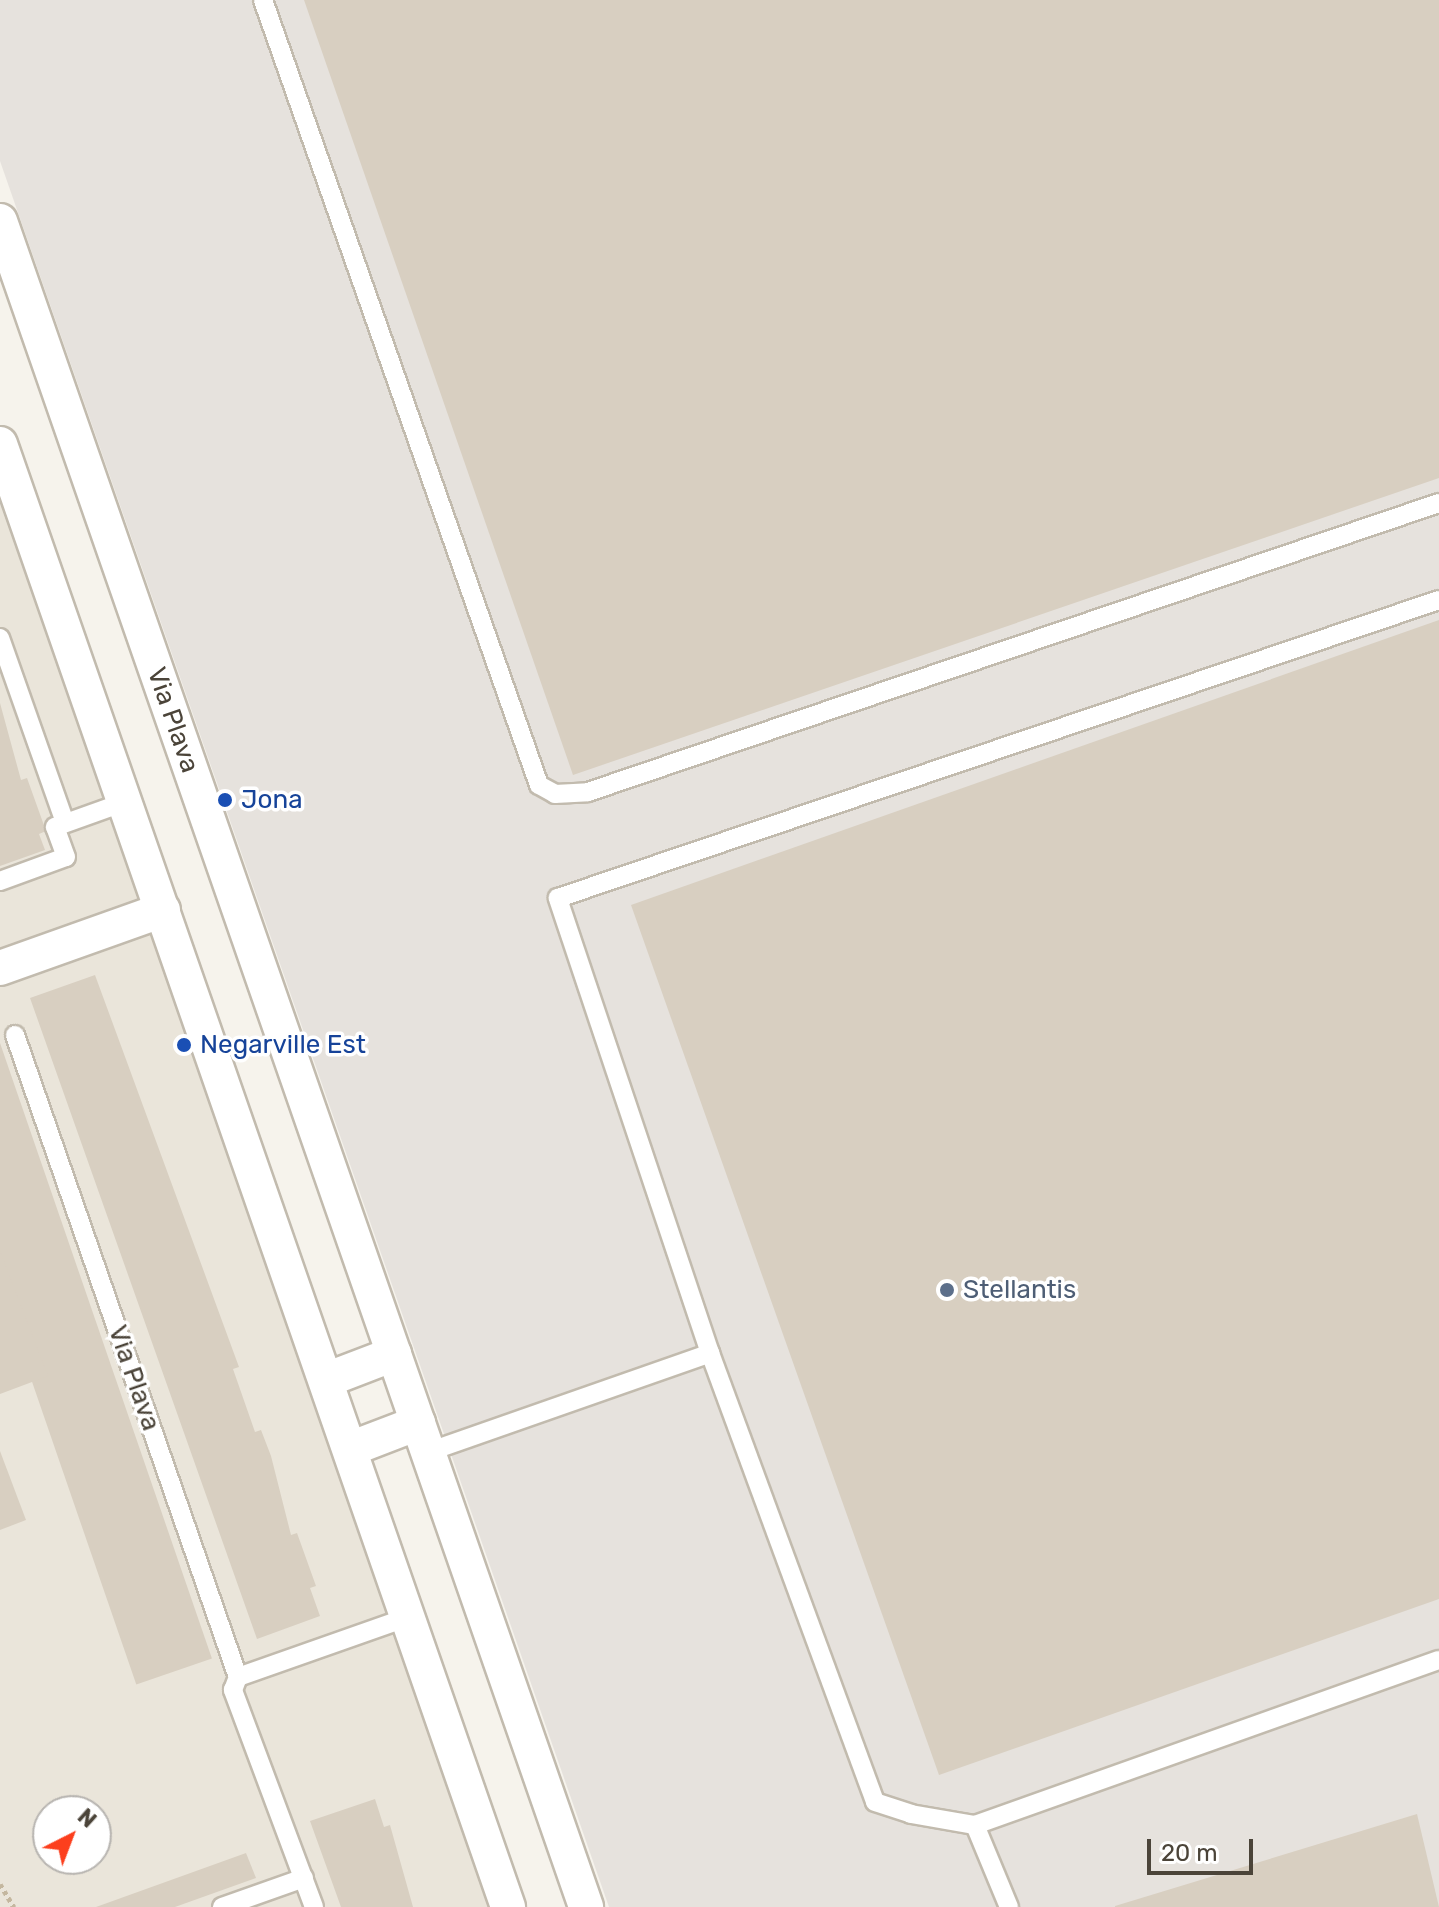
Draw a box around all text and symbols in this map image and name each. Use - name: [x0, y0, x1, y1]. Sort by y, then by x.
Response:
- street label: Via Plava: [140, 663, 206, 777]
- place label: Jona: [241, 784, 303, 816]
- marker: Jona: [216, 791, 234, 809]
- place label: Negarville Est: [200, 1029, 366, 1061]
- marker: Negarville Est: [175, 1036, 193, 1054]
- place label: Stellantis: [963, 1274, 1076, 1306]
- marker: Stellantis: [938, 1281, 956, 1299]
- street label: Via Plava: [101, 1321, 167, 1435]
- north arrow: [32, 1795, 112, 1875]
- text: N: [72, 1803, 102, 1834]
- scale bar: [1151, 1823, 1257, 1873]
- text: 20 m: [1161, 1839, 1218, 1867]

